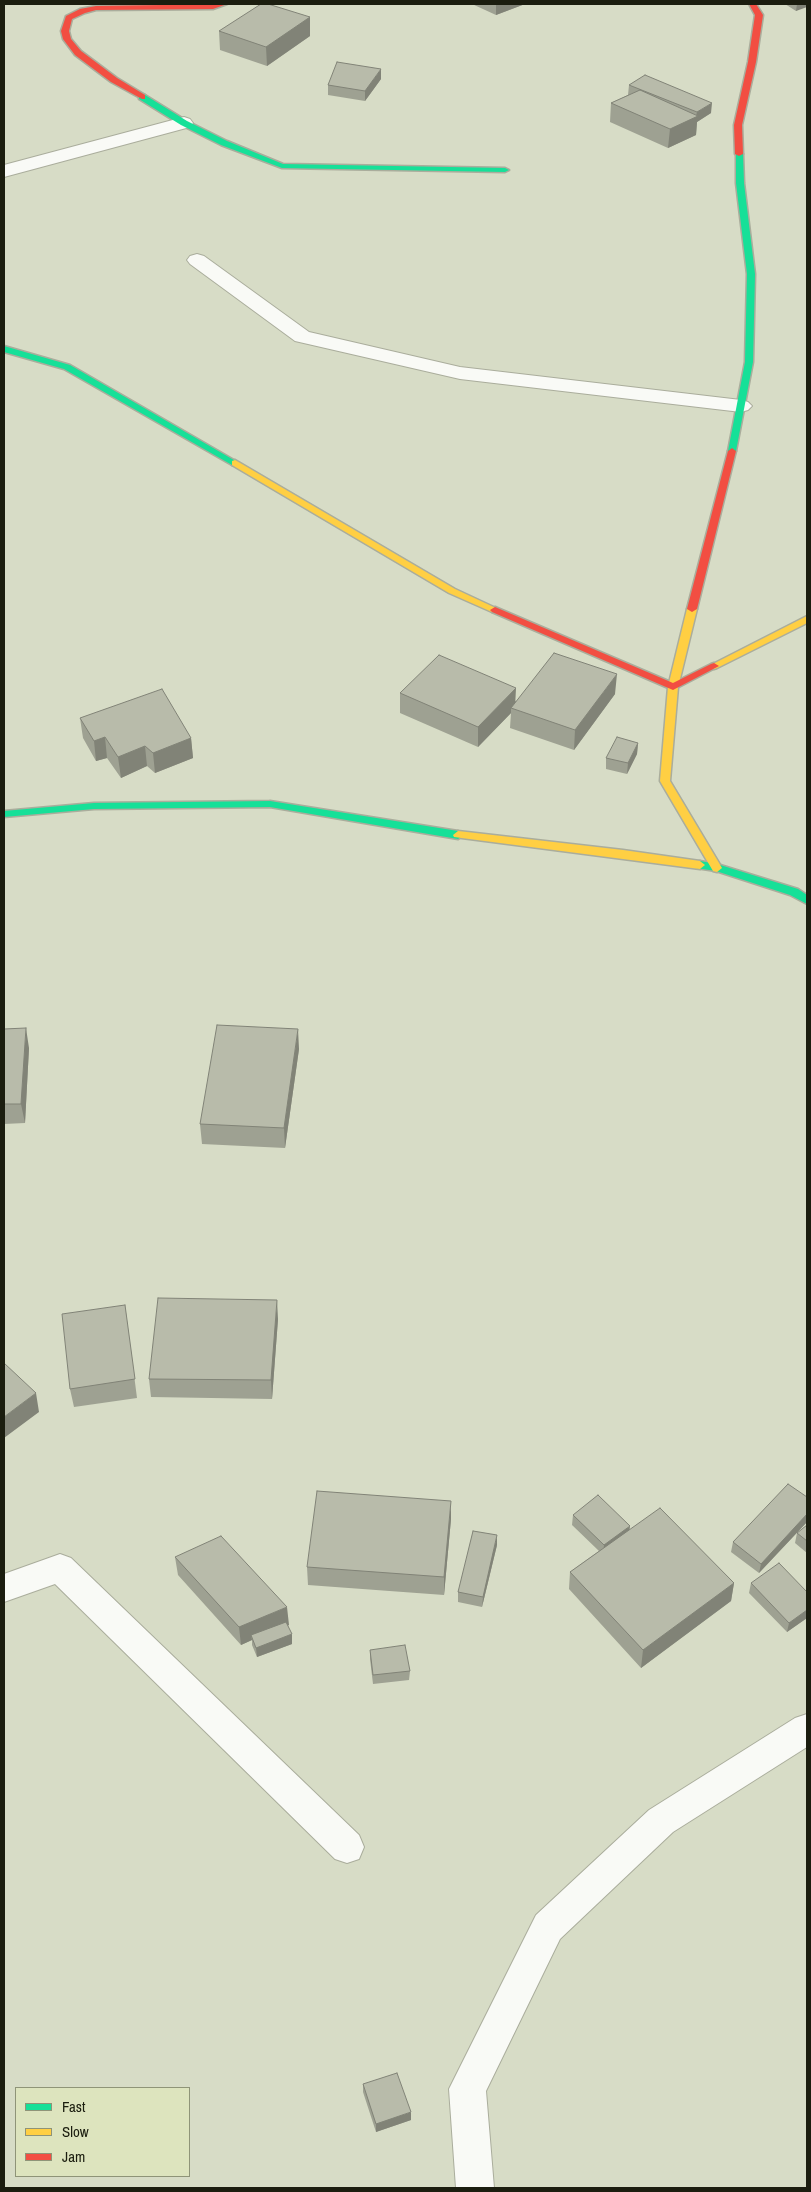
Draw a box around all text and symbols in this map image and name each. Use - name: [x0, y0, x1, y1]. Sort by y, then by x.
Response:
- legend: [15, 2087, 190, 2177]
- text: Fast: [62, 2096, 85, 2117]
- text: Slow: [62, 2121, 89, 2142]
- text: Jam: [62, 2146, 85, 2167]

